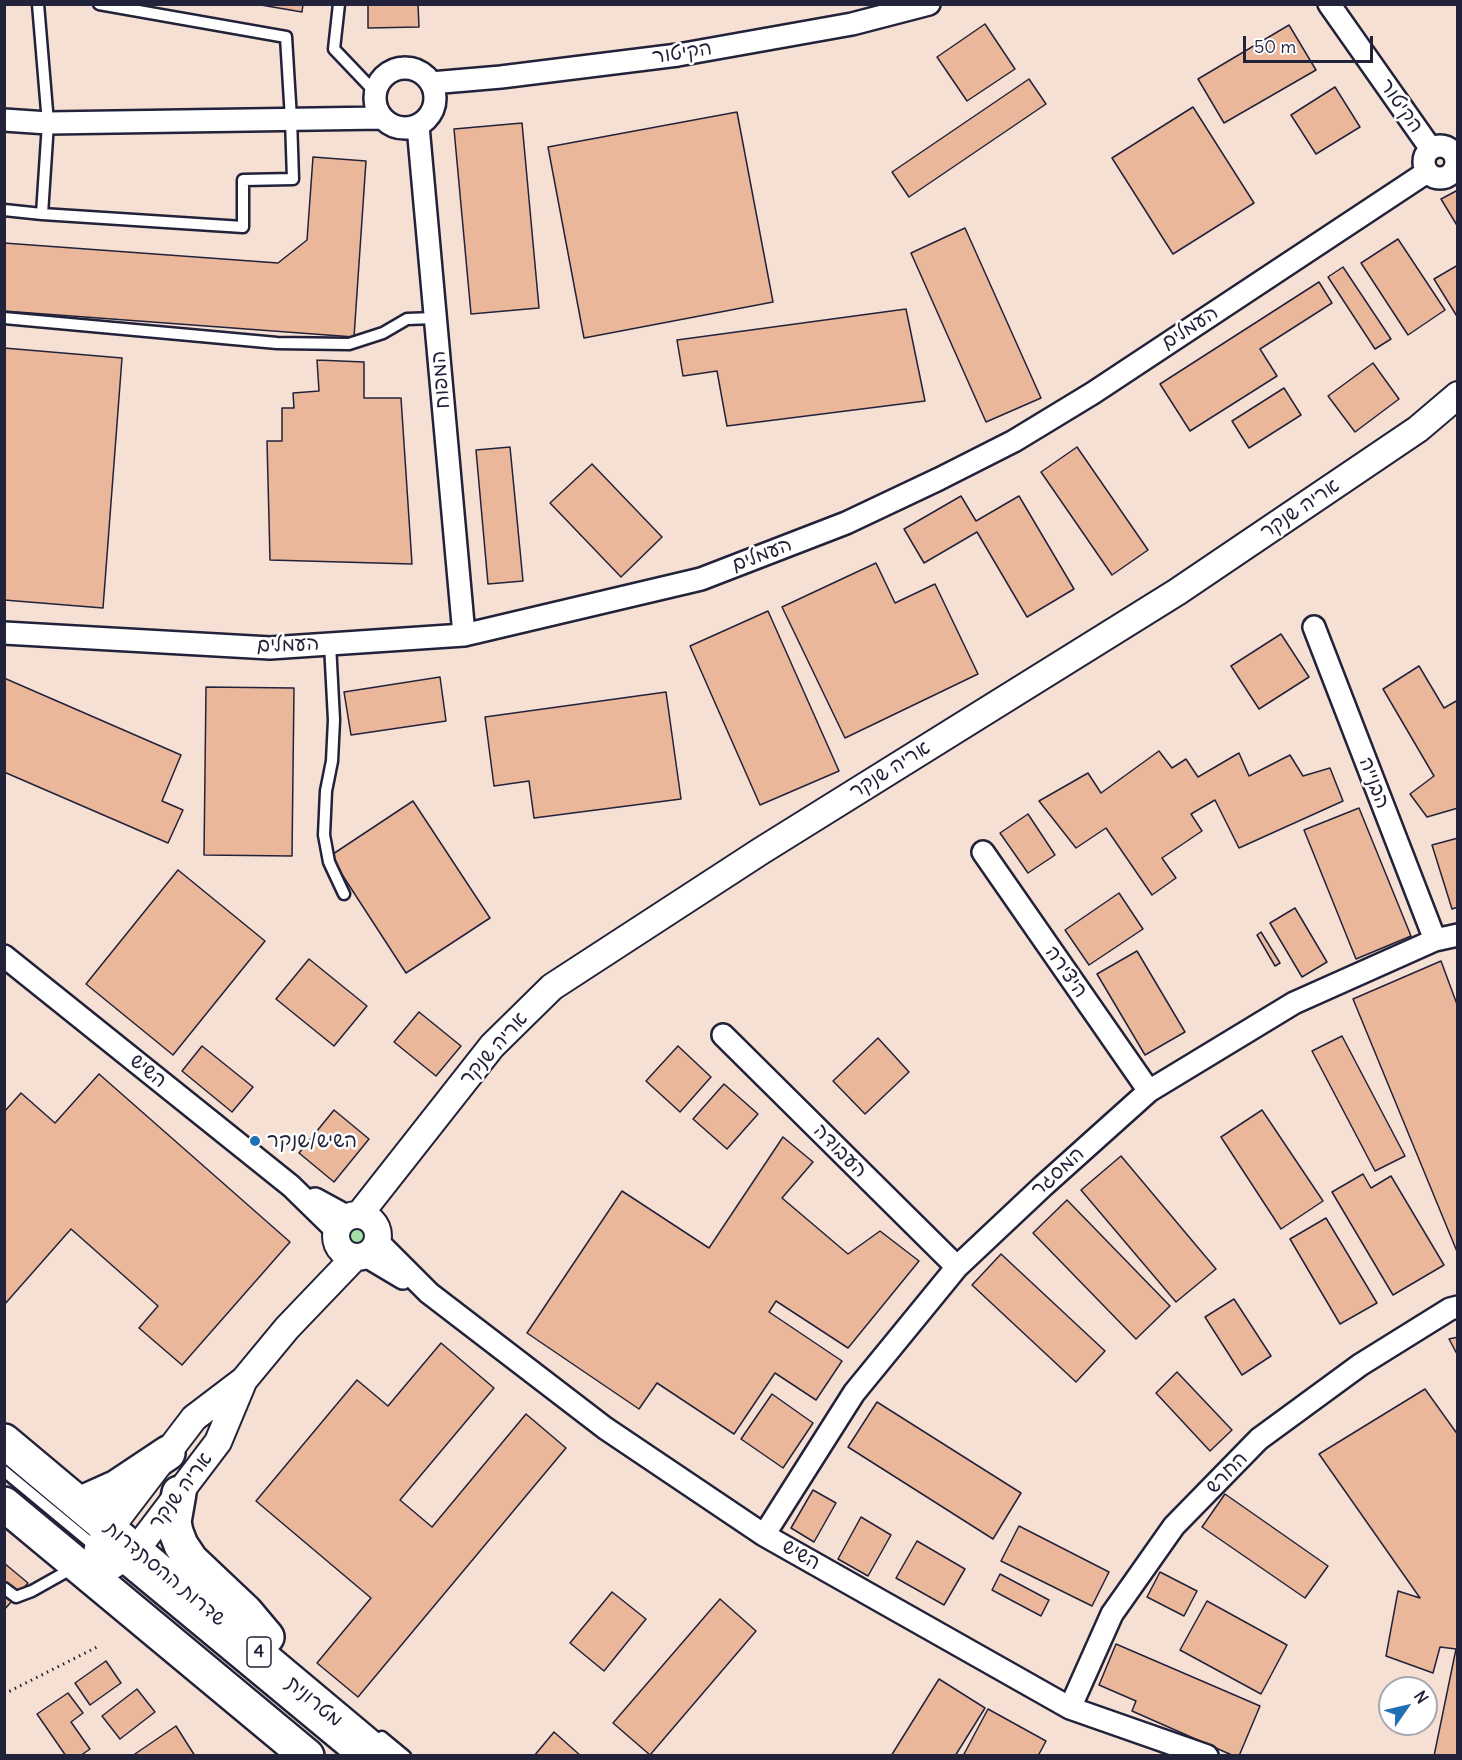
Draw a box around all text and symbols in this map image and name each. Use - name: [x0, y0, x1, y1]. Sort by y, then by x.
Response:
- scale bar: [1246, 24, 1376, 62]
- text: 50 m: [1254, 35, 1296, 58]
- street label: הקיטור: [650, 36, 714, 70]
- street label: הקיטור: [1374, 74, 1428, 138]
- street label: העמלים: [1157, 301, 1223, 355]
- street label: המפוח: [427, 350, 455, 410]
- street label: אריה שנקר: [1256, 474, 1344, 544]
- street label: העמלים: [728, 533, 796, 577]
- street label: העמלים: [256, 632, 320, 658]
- street label: אריה שנקר: [845, 736, 935, 804]
- street label: הבנייה: [1353, 754, 1395, 812]
- street label: היצירה: [1040, 941, 1092, 1003]
- street label: אריה שנקר: [455, 1007, 533, 1091]
- street label: השיש: [125, 1049, 171, 1093]
- street label: העבודה: [808, 1119, 872, 1183]
- place label: השיש/שנקר: [267, 1129, 357, 1153]
- marker: השיש/שנקר: [248, 1134, 262, 1148]
- street label: המסגר: [1027, 1142, 1089, 1202]
- street label: החרש: [1201, 1447, 1253, 1499]
- street label: אריה שנקר: [144, 1448, 218, 1534]
- street label: שדרות ההסתדרות: [100, 1516, 230, 1632]
- street label: השיש: [778, 1535, 824, 1575]
- road number: 4: [247, 1637, 271, 1667]
- street label: מטרונית: [281, 1671, 347, 1733]
- north arrow: [1378, 1676, 1438, 1736]
- text: N: [1410, 1687, 1433, 1707]

